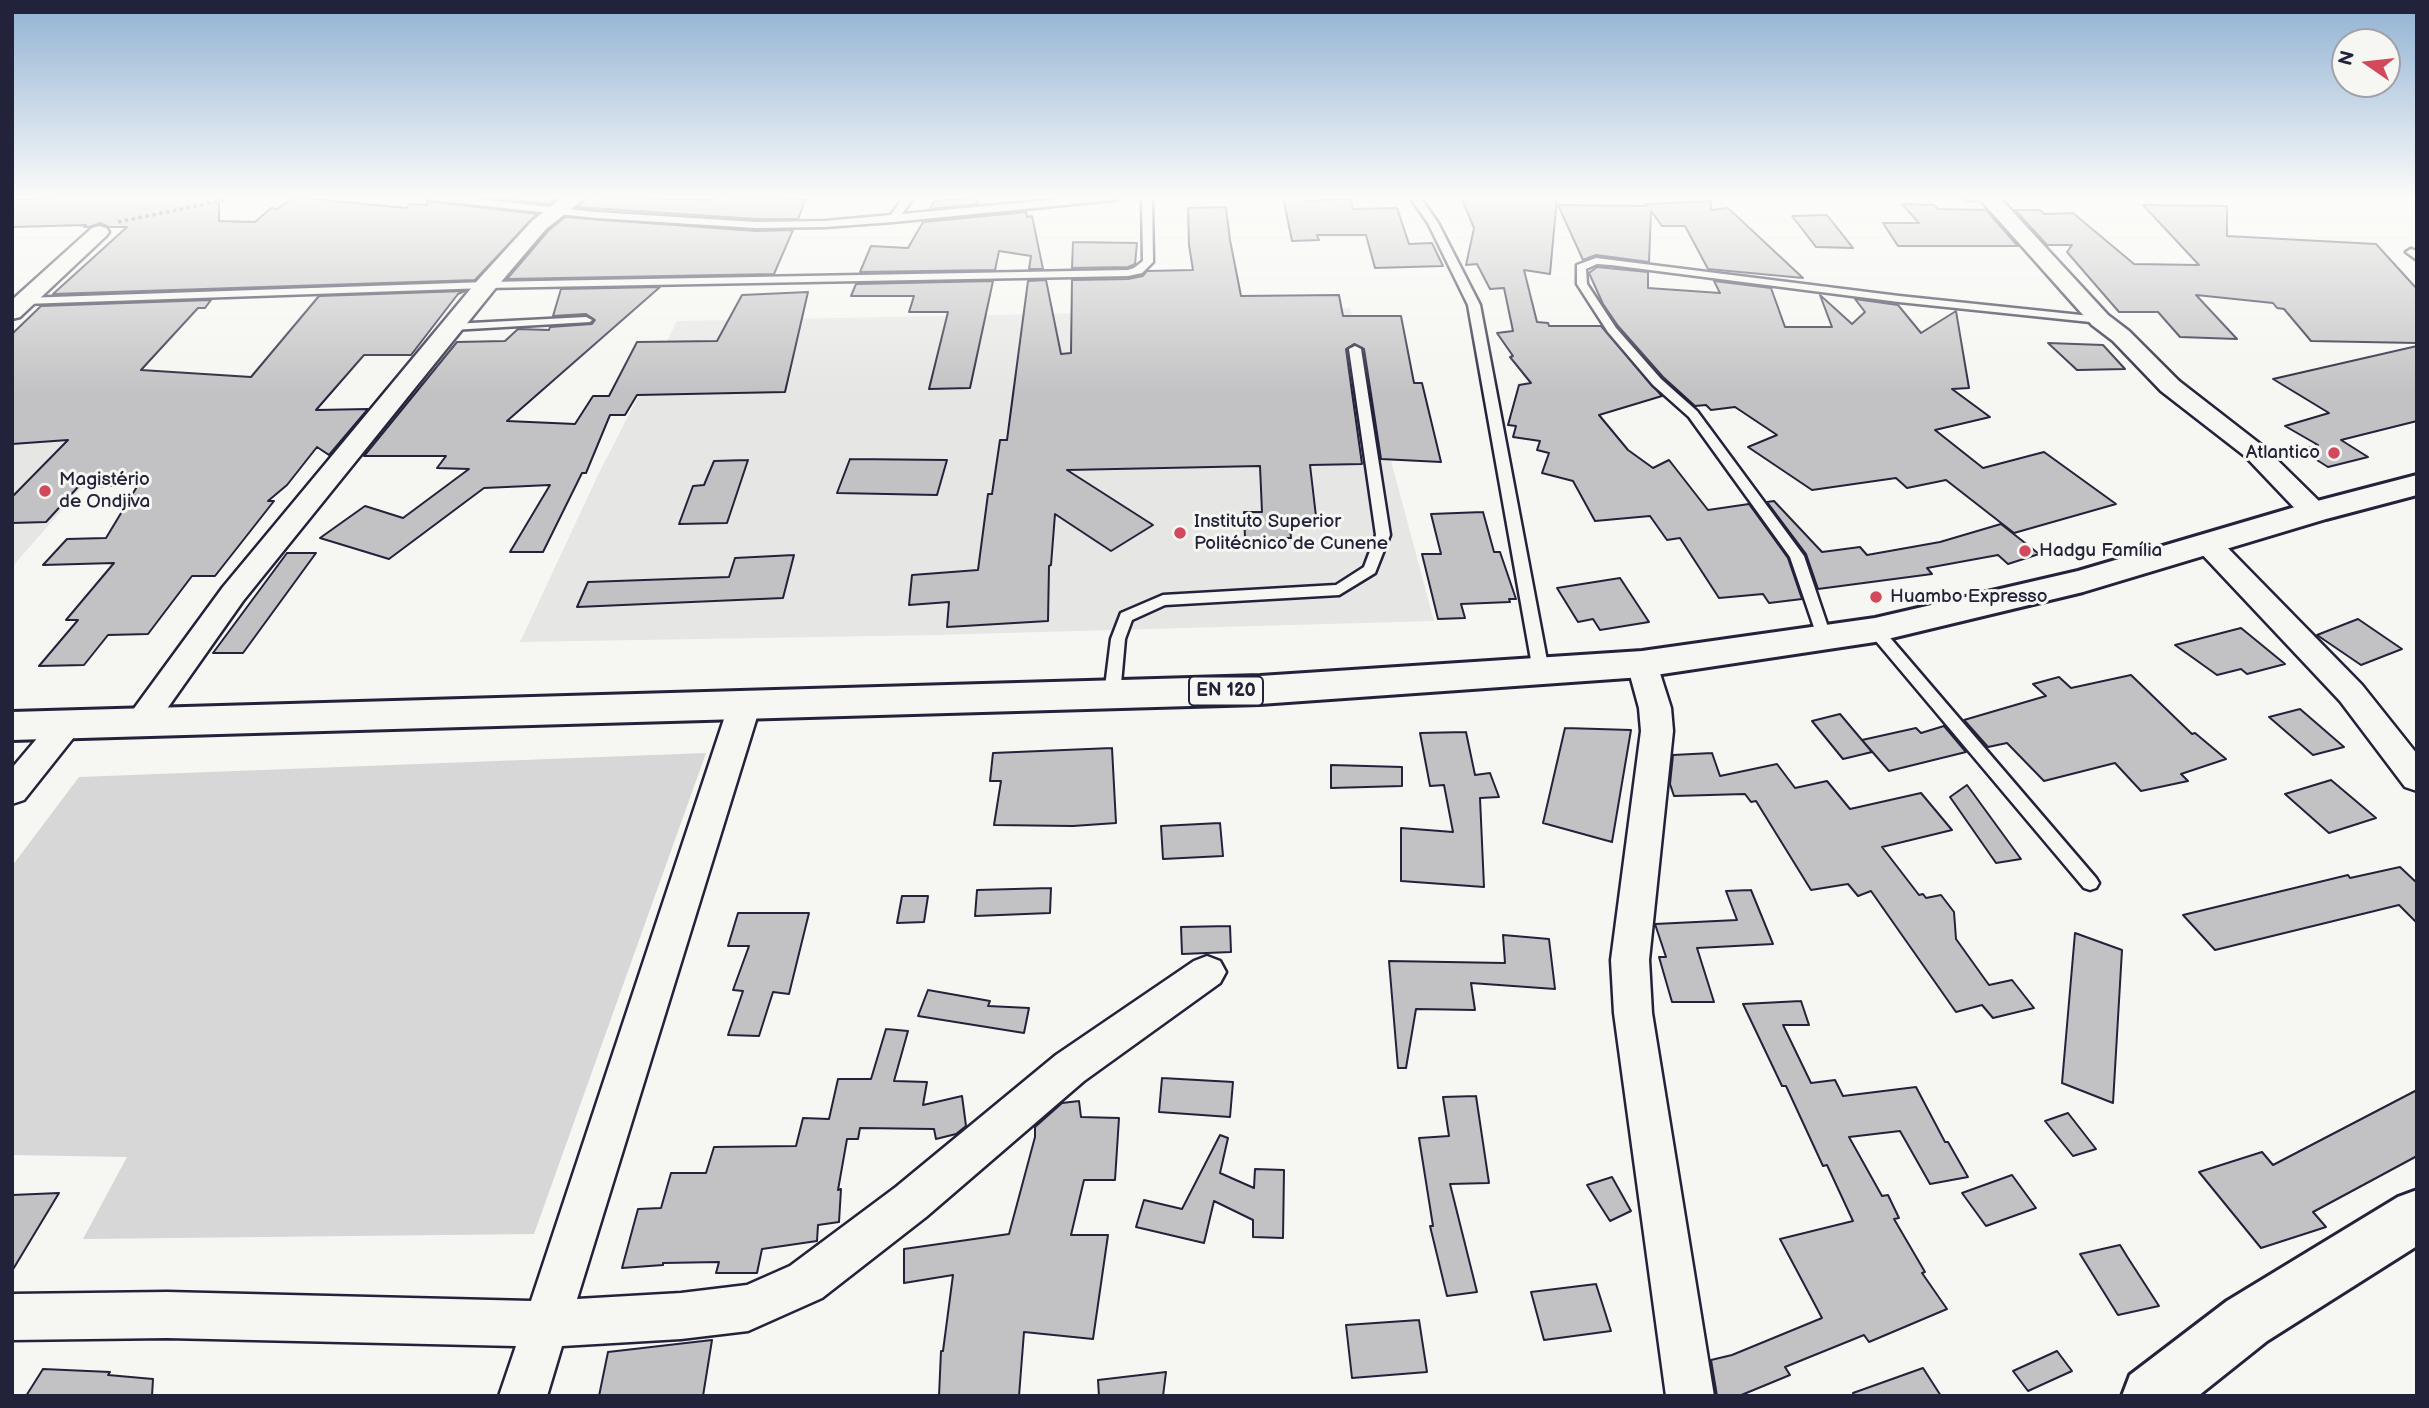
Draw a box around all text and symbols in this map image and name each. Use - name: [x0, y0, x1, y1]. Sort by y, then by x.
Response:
- north arrow: [2331, 28, 2401, 98]
- text: N: [2334, 49, 2360, 68]
- place label: Atlantico: [2246, 442, 2320, 464]
- marker: Atlantico: [2326, 445, 2342, 461]
- place label: Magistério de Ondjiva: [59, 469, 150, 513]
- marker: Magistério de Ondjiva: [37, 483, 53, 499]
- place label: Instituto Superior Politécnico de Cunene: [1194, 511, 1388, 555]
- marker: Instituto Superior Politécnico de Cunene: [1172, 525, 1188, 541]
- place label: Hadgu Família: [2039, 540, 2162, 562]
- marker: Hadgu Família: [2017, 543, 2033, 559]
- place label: Huambo Expresso: [1890, 586, 2048, 608]
- marker: Huambo Expresso: [1868, 589, 1884, 605]
- road number: EN 120: [1189, 676, 1263, 706]

